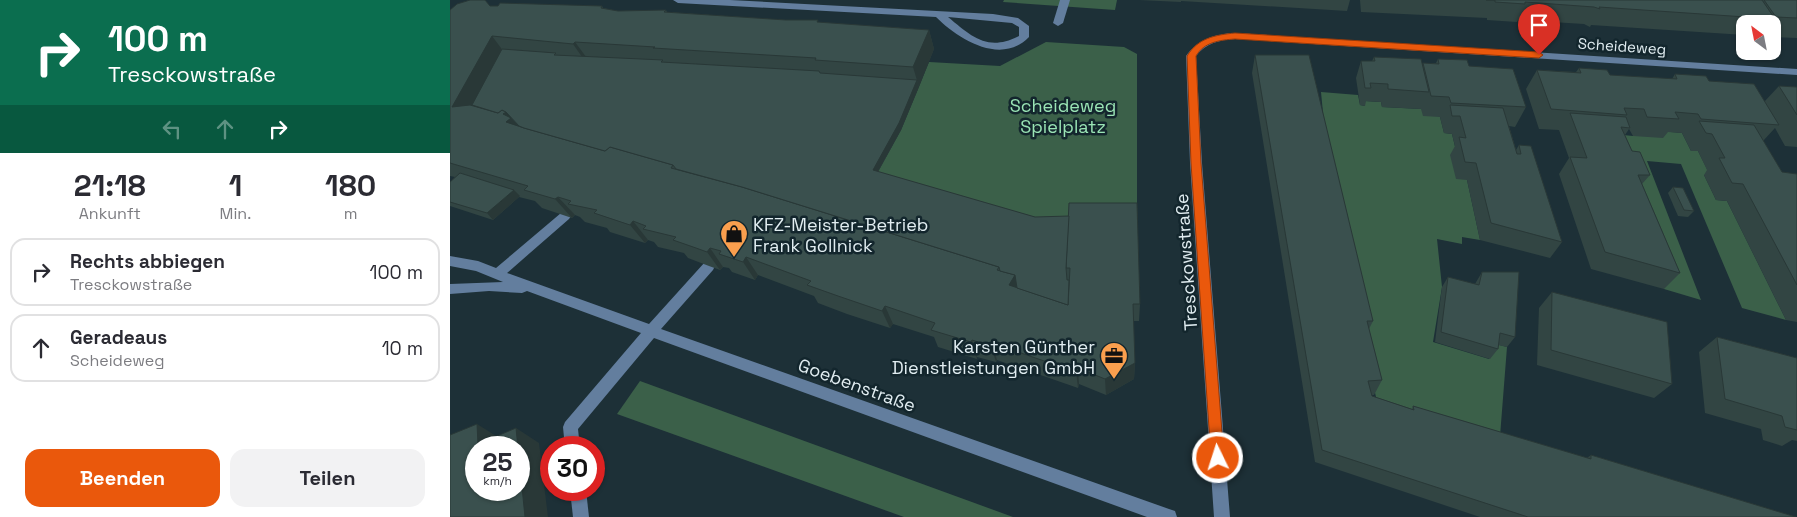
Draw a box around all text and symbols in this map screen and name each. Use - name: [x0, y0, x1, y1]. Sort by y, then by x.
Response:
- pin: [1518, 4, 1560, 55]
- icon: arrive: [1525, 11, 1553, 39]
- north arrow: [1736, 15, 1781, 60]
- map controls: [1736, 15, 1781, 60]
- text: 100 m: [108, 17, 208, 61]
- icon: right: [25, 20, 90, 85]
- street label: Scheideweg: [1577, 33, 1667, 59]
- text: Tresckowstraße: [108, 60, 276, 88]
- park label: Scheideweg Spielplatz: [1010, 94, 1116, 138]
- icon: left: [158, 115, 186, 143]
- icon: ahead: [211, 115, 239, 143]
- icon: right: [264, 115, 292, 143]
- text: 21:18: [74, 166, 146, 205]
- text: 1: [229, 166, 242, 205]
- text: 180: [325, 166, 376, 205]
- street label: Tresckowstraße: [1170, 193, 1202, 331]
- text: Ankunft: [79, 203, 141, 224]
- text: Min.: [220, 203, 251, 224]
- text: m: [344, 203, 357, 224]
- place label: KFZ-Meister-Betrieb Frank Gollnick: [753, 213, 928, 257]
- shop icon: KFZ-Meister-Betrieb Frank Gollnick: [719, 219, 749, 258]
- text: Rechts abbiegen: [70, 249, 225, 274]
- icon: right: [27, 258, 55, 286]
- text: 100 m: [369, 260, 423, 285]
- text: Tresckowstraße: [70, 274, 192, 295]
- text: Geradeaus: [70, 325, 167, 350]
- icon: ahead: [27, 334, 55, 362]
- place label: Karsten Günther Dienstleistungen GmbH: [892, 335, 1095, 379]
- text: 10 m: [382, 336, 423, 361]
- office icon: Karsten Günther Dienstleistungen GmbH: [1099, 341, 1129, 380]
- text: Scheideweg: [70, 350, 165, 371]
- street label: Goebenstraße: [795, 353, 919, 417]
- position arrow: [1191, 431, 1243, 483]
- speed limit sign: 30: [540, 436, 605, 501]
- text: 25: [483, 446, 512, 478]
- button: Beenden: [25, 449, 220, 507]
- button: Teilen: [230, 449, 425, 507]
- text: km/h: [483, 473, 512, 489]

